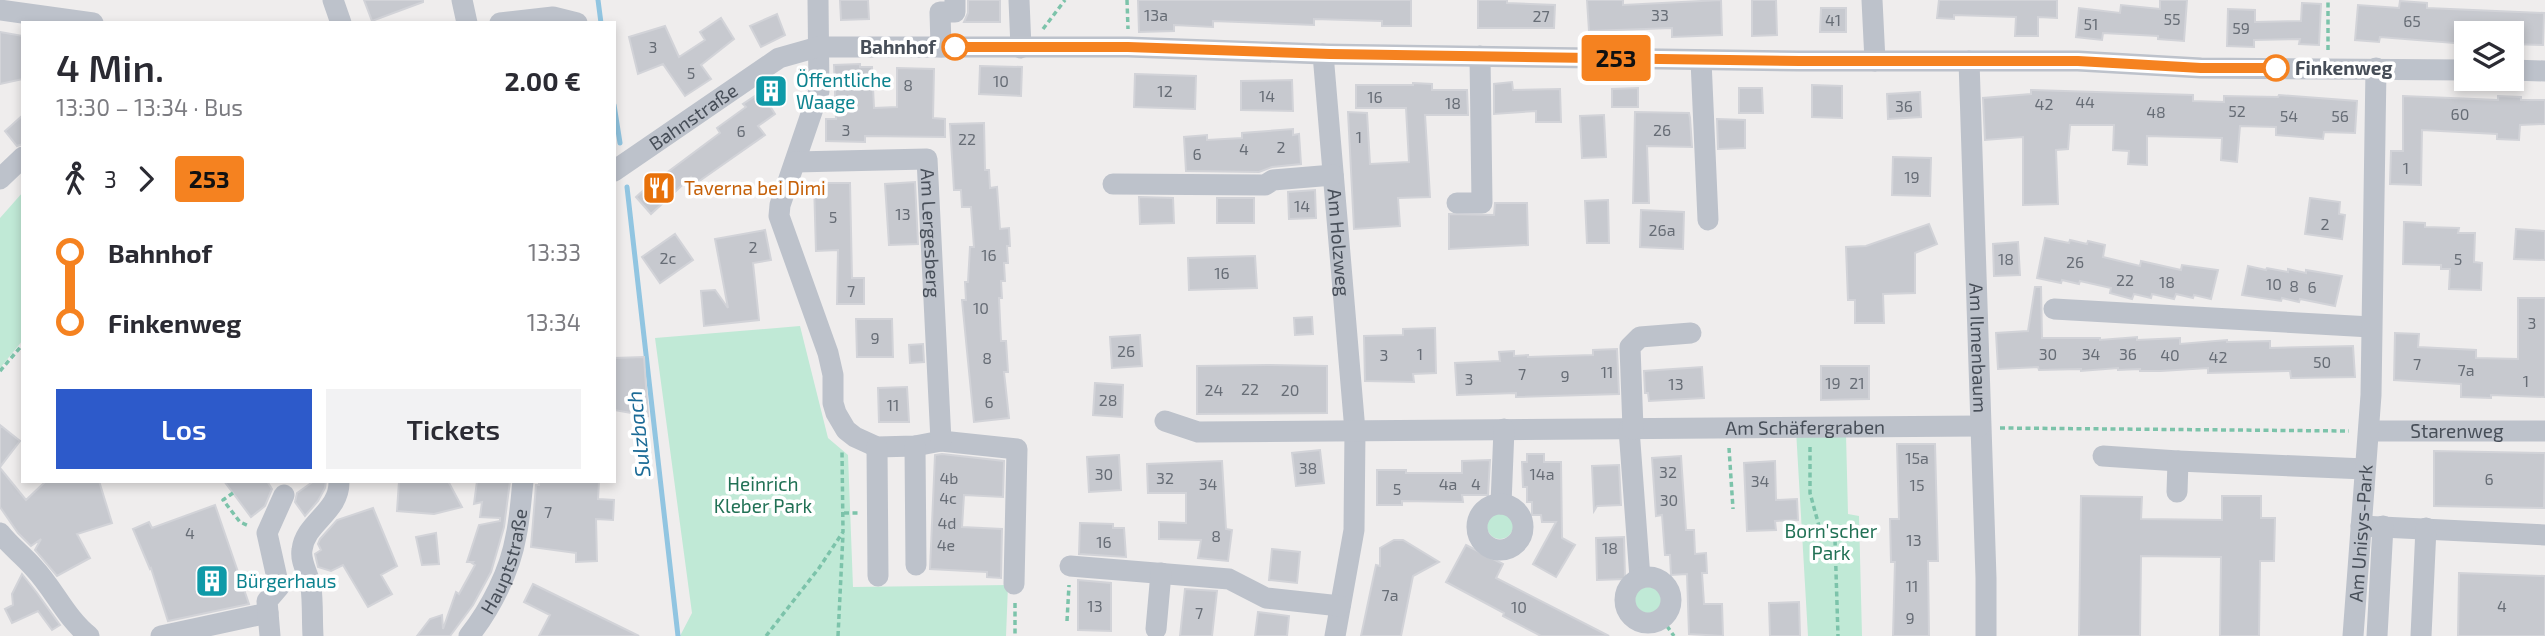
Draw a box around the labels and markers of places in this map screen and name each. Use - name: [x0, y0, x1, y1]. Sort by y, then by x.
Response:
- marker: Bahnhof: [942, 34, 968, 60]
- place label: Bahnhof: [860, 35, 937, 58]
- marker: Finkenweg: [2263, 55, 2289, 81]
- place label: Finkenweg: [2295, 56, 2392, 79]
- place label: Öffentliche Waage: [796, 68, 891, 113]
- building icon: Öffentliche Waage: [752, 72, 790, 110]
- restaurant icon: Taverna bei Dimi: [640, 169, 678, 207]
- place label: Taverna bei Dimi: [684, 176, 826, 199]
- building icon: Bürgerhaus: [193, 562, 231, 600]
- place label: Bürgerhaus: [236, 569, 336, 592]

